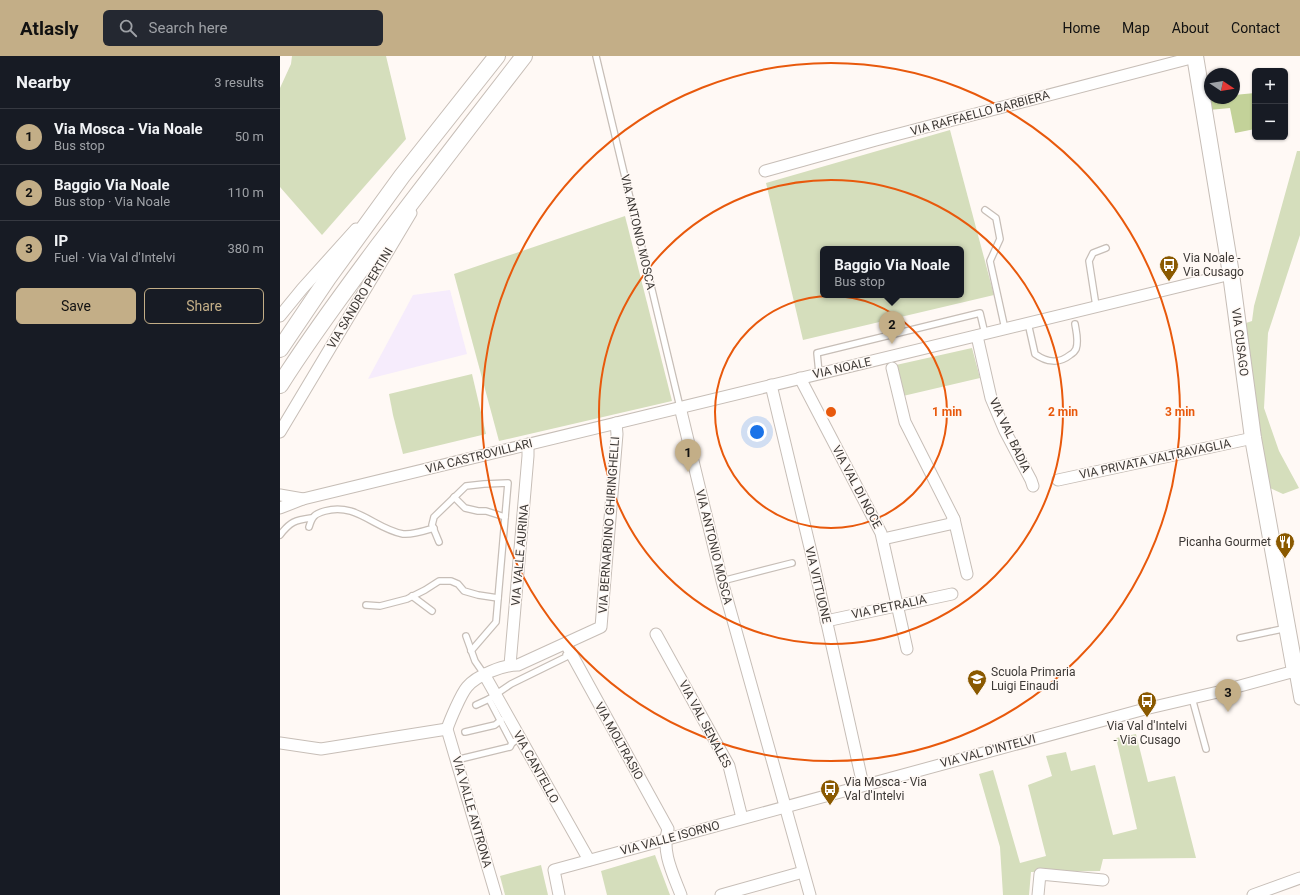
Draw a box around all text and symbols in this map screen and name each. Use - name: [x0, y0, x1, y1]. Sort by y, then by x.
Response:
- search box: [103, 10, 383, 46]
- text: Atlasly: [20, 17, 79, 40]
- icon: search: [117, 17, 139, 39]
- text: Search here: [149, 19, 228, 37]
- text: Home: [1062, 20, 1100, 36]
- text: Map: [1122, 20, 1150, 36]
- text: About: [1172, 20, 1209, 36]
- text: Contact: [1231, 20, 1280, 36]
- north arrow: [1204, 68, 1240, 104]
- map controls: [1252, 68, 1288, 140]
- button: +: [1252, 68, 1288, 104]
- text: Nearby: [16, 72, 71, 92]
- text: 3 results: [214, 75, 264, 90]
- street label: VIA RAFFAELLO BARBIERA: [909, 88, 1051, 138]
- button: −: [1252, 104, 1288, 140]
- text: Via Mosca - Via Noale: [54, 120, 203, 138]
- text: 1: [25, 129, 33, 144]
- text: 50 m: [235, 129, 264, 144]
- text: Bus stop: [54, 138, 105, 153]
- street label: VIA ANTONIO MOSCA: [618, 173, 658, 291]
- text: Baggio Via Noale: [54, 176, 170, 194]
- text: 2: [25, 185, 33, 200]
- text: 110 m: [227, 185, 264, 200]
- text: Bus stop · Via Noale: [54, 194, 170, 209]
- text: IP: [54, 232, 68, 250]
- text: 3: [25, 241, 33, 256]
- text: 380 m: [227, 241, 264, 256]
- street label: VIA SANDRO PERTINI: [324, 245, 396, 351]
- popup: [820, 246, 964, 298]
- text: Fuel · Via Val d'Intelvi: [54, 250, 175, 265]
- place label: Via Noale - Via Cusago: [1183, 251, 1244, 279]
- bus stop icon: Via Noale - Via Cusago: [1158, 254, 1180, 282]
- text: Baggio Via Noale: [834, 256, 950, 274]
- text: Bus stop: [834, 274, 885, 289]
- button: Save: [16, 288, 136, 324]
- button: Share: [144, 288, 264, 324]
- street label: VIA CUSAGO: [1229, 307, 1251, 377]
- pin: 2: [879, 311, 905, 344]
- street label: VIA NOALE: [811, 354, 873, 382]
- street label: VIA VAL BADIA: [987, 395, 1033, 475]
- centre of rings: [824, 405, 838, 419]
- text: 1 min: [932, 405, 962, 419]
- text: 2 min: [1048, 405, 1078, 419]
- text: 3 min: [1165, 405, 1195, 419]
- your location: [747, 422, 767, 442]
- street label: VIA CASTROVILLARI: [424, 436, 534, 476]
- street label: VIA BERNARDINO GHIRINGHELLI: [596, 436, 622, 614]
- street label: VIA PRIVATA VALTRAVAGLIA: [1078, 436, 1232, 482]
- pin: 1: [675, 439, 701, 472]
- street label: VIA VAL DI NOCE: [829, 443, 885, 531]
- street label: VIA ANTONIO MOSCA: [693, 488, 735, 606]
- street label: VIA VALLE AURINA: [509, 503, 531, 607]
- restaurant icon: Picanha Gourmet: [1274, 531, 1296, 559]
- place label: Picanha Gourmet: [1178, 535, 1271, 549]
- street label: VIA VITTUONE: [802, 545, 834, 625]
- street label: VIA PETRALIA: [850, 592, 928, 622]
- place label: Scuola Primaria Luigi Einaudi: [991, 665, 1075, 693]
- school or university icon: Scuola Primaria Luigi Einaudi: [966, 668, 988, 696]
- street label: VIA VAL SENALES: [676, 678, 734, 770]
- pin: 3: [1215, 679, 1241, 712]
- bus stop icon: Via Val d'Intelvi - Via Cusago: [1136, 690, 1158, 718]
- street label: VIA MOLTRASIO: [592, 700, 646, 782]
- place label: Via Val d'Intelvi - Via Cusago: [1107, 719, 1187, 747]
- street label: VIA CANTELLO: [510, 728, 562, 806]
- street label: VIA VAL D'INTELVI: [939, 732, 1037, 770]
- street label: VIA VALLE ANTRONA: [449, 755, 495, 869]
- place label: Via Mosca - Via Val d'Intelvi: [844, 775, 927, 803]
- bus stop icon: Via Mosca - Via Val d'Intelvi: [819, 778, 841, 806]
- street label: VIA VALLE ISORNO: [619, 818, 721, 858]

